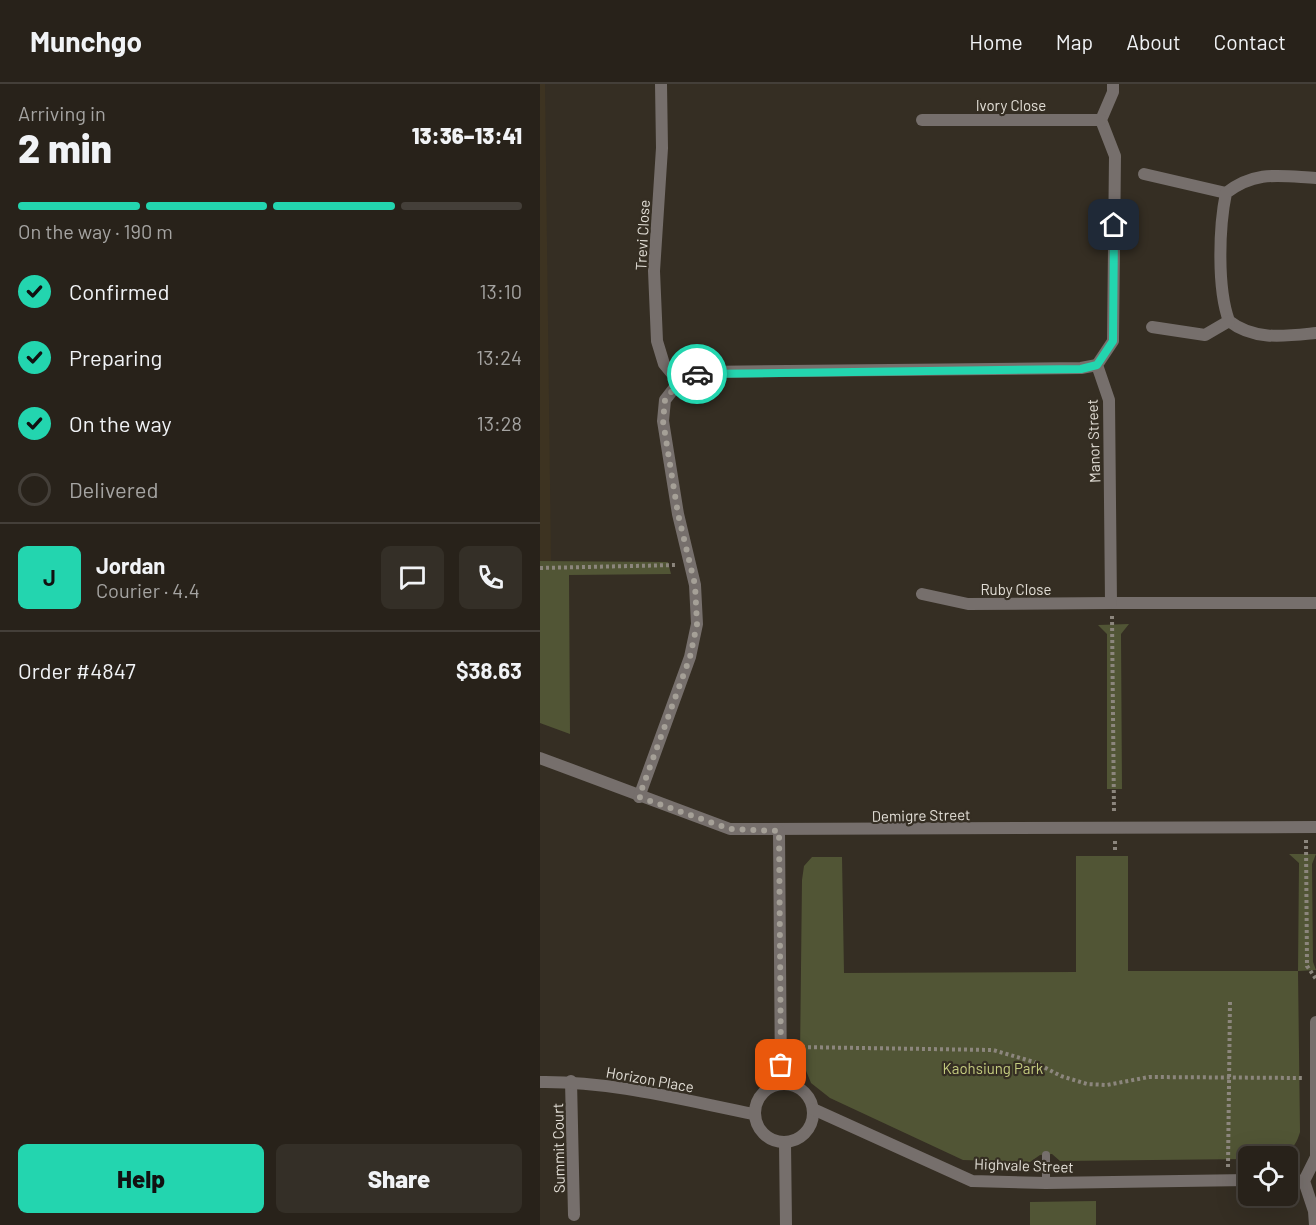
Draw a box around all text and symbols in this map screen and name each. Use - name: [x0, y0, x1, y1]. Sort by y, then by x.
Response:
- text: Munchgo: [30, 24, 142, 58]
- text: Home: [969, 29, 1023, 54]
- text: Map: [1056, 29, 1093, 54]
- text: About: [1126, 29, 1181, 54]
- text: Contact: [1214, 29, 1286, 54]
- street label: Ivory Close: [976, 96, 1046, 114]
- text: Arriving in: [18, 101, 106, 125]
- text: 13:36–13:41: [412, 122, 522, 148]
- text: 2 min: [18, 124, 112, 171]
- street label: Trevi Close: [631, 199, 653, 271]
- pin: [1088, 199, 1139, 250]
- icon: home: [1097, 208, 1130, 241]
- text: On the way · 190 m: [18, 219, 173, 243]
- icon: check: [18, 275, 51, 308]
- text: Confirmed: [69, 278, 169, 304]
- text: 13:10: [480, 279, 522, 303]
- icon: check: [18, 341, 51, 374]
- text: Preparing: [69, 344, 162, 370]
- courier: [667, 344, 727, 404]
- text: 13:24: [476, 345, 522, 369]
- icon: car: [681, 358, 714, 391]
- street label: Manor Street: [1083, 399, 1103, 483]
- icon: check: [18, 407, 51, 440]
- text: On the way: [69, 410, 172, 436]
- text: 13:28: [477, 411, 522, 435]
- text: Delivered: [69, 476, 158, 502]
- button: chat: [381, 546, 444, 609]
- button: phone: [459, 546, 522, 609]
- text: Jordan: [96, 552, 165, 578]
- text: J: [43, 564, 56, 590]
- text: Courier · 4.4: [96, 578, 200, 602]
- street label: Ruby Close: [980, 580, 1052, 598]
- text: Order #4847: [18, 657, 136, 683]
- text: $38.63: [456, 657, 522, 683]
- street label: Demigre Street: [871, 805, 971, 825]
- pin: [755, 1039, 806, 1090]
- icon: bag: [764, 1048, 797, 1081]
- park label: Kaohsiung Park: [943, 1059, 1044, 1077]
- street label: Horizon Place: [605, 1062, 695, 1096]
- street label: Summit Court: [548, 1103, 568, 1193]
- button: Help: [18, 1144, 264, 1213]
- button: Share: [276, 1144, 522, 1213]
- map controls: [1238, 1146, 1298, 1206]
- button: locate: [1238, 1146, 1298, 1206]
- street label: Highvale Street: [974, 1154, 1074, 1176]

